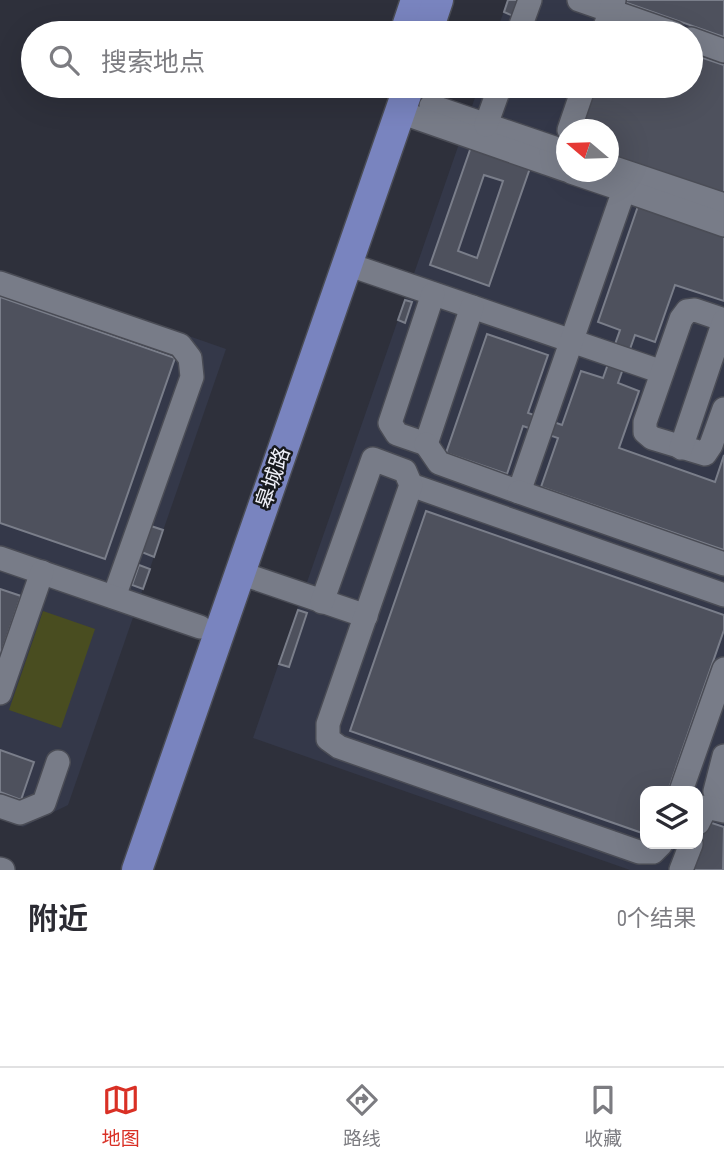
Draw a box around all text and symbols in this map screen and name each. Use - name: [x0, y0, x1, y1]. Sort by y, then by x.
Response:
- search box: [21, 21, 703, 98]
- icon: search: [45, 41, 83, 79]
- text: 搜索地点: [101, 48, 205, 79]
- north arrow: [556, 119, 619, 182]
- street label: 皋城路: [251, 444, 296, 512]
- map controls: [640, 786, 703, 849]
- button: layers: [640, 786, 703, 849]
- text: 附近: [28, 902, 88, 938]
- text: 0个结果: [617, 905, 696, 933]
- tab: 地图: [102, 1081, 140, 1151]
- tab: 路线: [343, 1081, 381, 1151]
- tab: 收藏: [584, 1081, 622, 1151]

